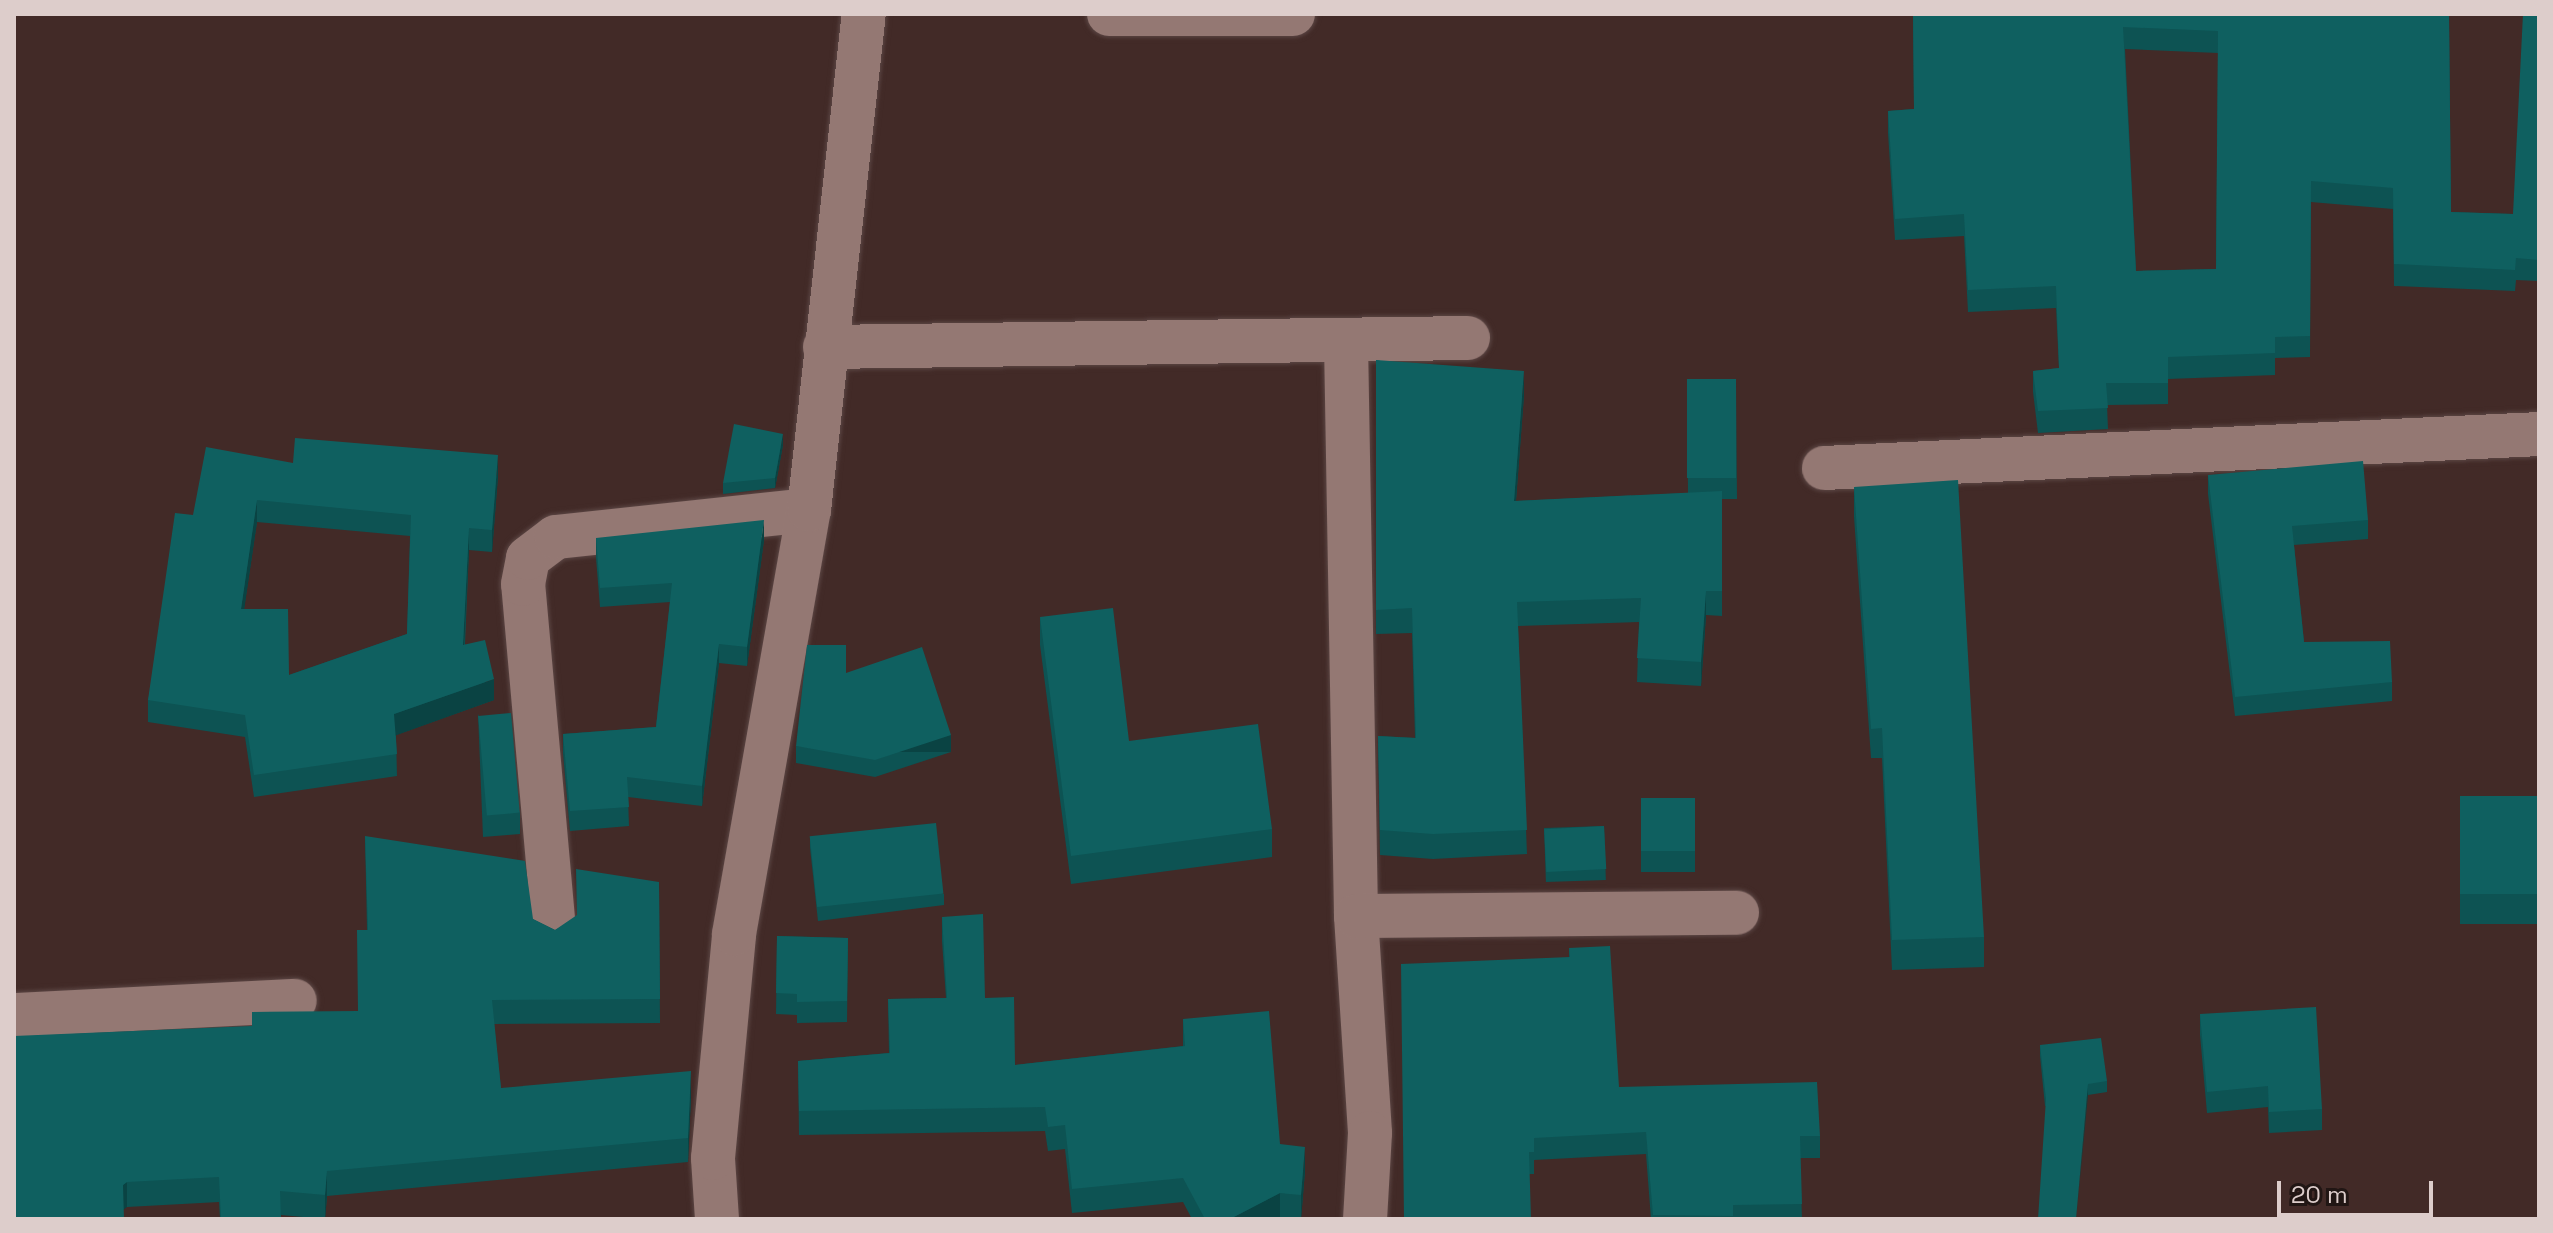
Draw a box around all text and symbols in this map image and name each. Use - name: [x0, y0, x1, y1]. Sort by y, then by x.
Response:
- scale bar: [2281, 1165, 2437, 1215]
- text: 20 m: [2291, 1179, 2348, 1210]

